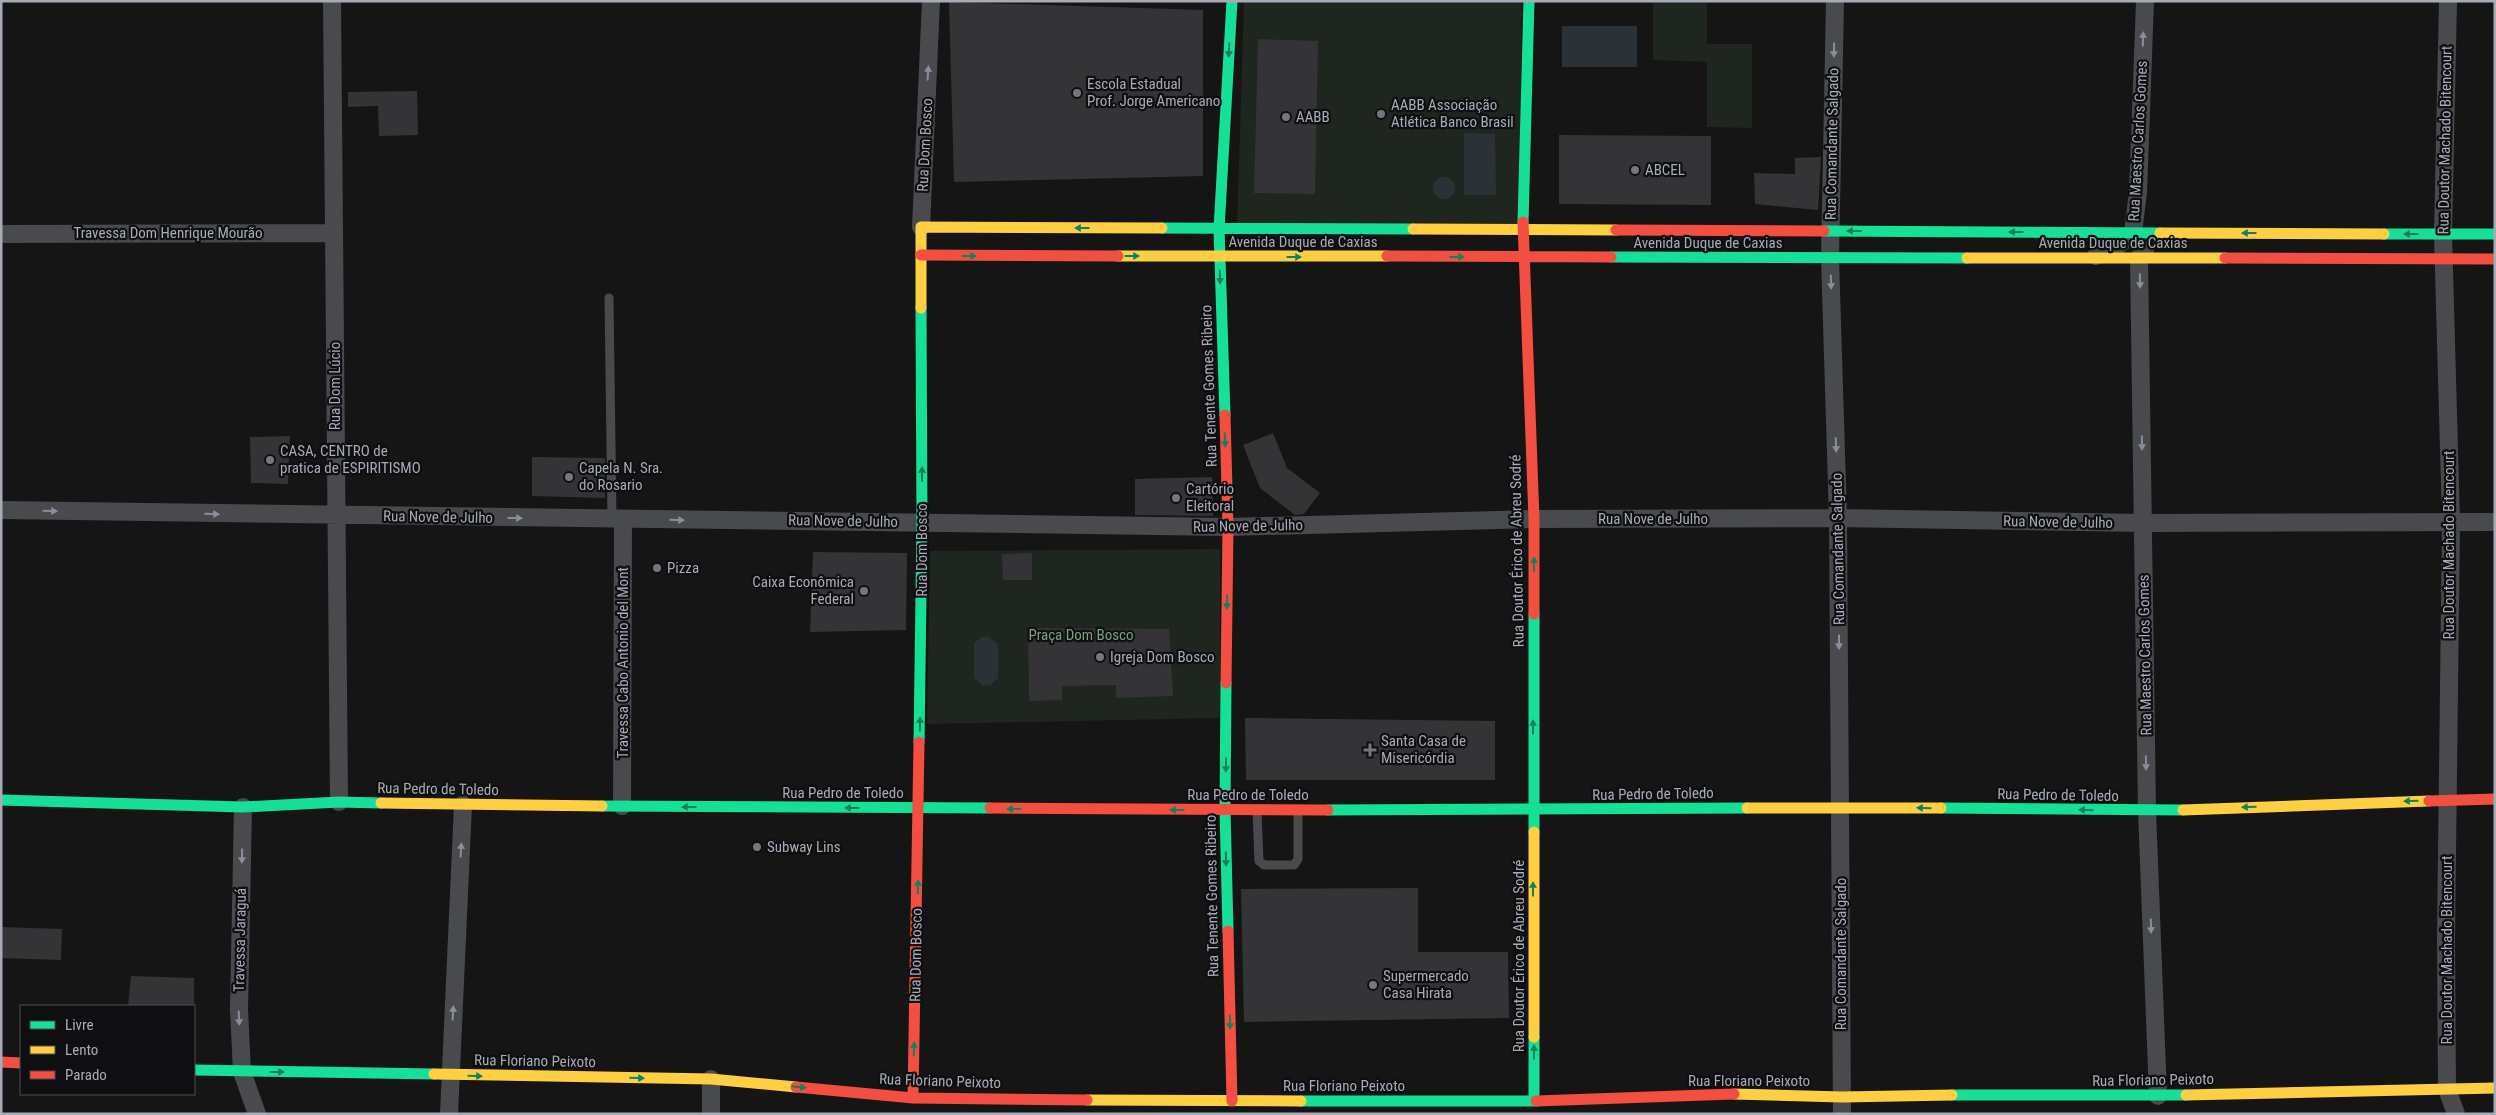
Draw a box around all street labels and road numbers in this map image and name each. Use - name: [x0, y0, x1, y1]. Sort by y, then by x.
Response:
- street label: Rua Doutor Machado Bitencourt: [2434, 45, 2456, 235]
- street label: Rua Maestro Carlos Gomes: [2125, 60, 2151, 222]
- street label: Rua Comandante Salgado: [1822, 68, 1842, 220]
- street label: Rua Dom Bosco: [914, 98, 936, 192]
- street label: Travessa Dom Henrique Mourão: [73, 224, 263, 242]
- street label: Avenida Duque de Caxias: [1228, 233, 1378, 251]
- street label: Avenida Duque de Caxias: [1633, 234, 1783, 252]
- street label: Avenida Duque de Caxias: [2038, 234, 2188, 252]
- street label: Rua Tenente Gomes Ribeiro: [1197, 305, 1221, 467]
- street label: Rua Dom Lúcio: [326, 342, 344, 430]
- street label: Rua Doutor Machado Bitencourt: [2440, 451, 2458, 639]
- street label: Rua Doutor Érico de Abreu Sodré: [1506, 454, 1528, 648]
- street label: Rua Comandante Salgado: [1828, 473, 1848, 625]
- street label: Rua Dom Bosco: [913, 503, 931, 597]
- street label: Rua Nove de Julho: [383, 507, 493, 527]
- street label: Rua Nove de Julho: [1598, 510, 1708, 528]
- street label: Rua Nove de Julho: [788, 511, 898, 531]
- street label: Rua Nove de Julho: [2003, 512, 2113, 532]
- street label: Rua Nove de Julho: [1193, 516, 1303, 536]
- street label: Travessa Cabo Antonio del Mont: [614, 567, 632, 759]
- street label: Rua Maestro Carlos Gomes: [2135, 574, 2155, 736]
- street label: Rua Pedro de Toledo: [377, 779, 499, 799]
- street label: Rua Pedro de Toledo: [782, 784, 904, 802]
- street label: Rua Pedro de Toledo: [1592, 784, 1714, 804]
- street label: Rua Pedro de Toledo: [1997, 785, 2119, 805]
- street label: Rua Pedro de Toledo: [1187, 786, 1309, 804]
- street label: Rua Tenente Gomes Ribeiro: [1202, 815, 1222, 977]
- street label: Rua Doutor Machado Bitencourt: [2438, 856, 2456, 1044]
- street label: Rua Doutor Érico de Abreu Sodré: [1510, 860, 1528, 1052]
- street label: Rua Comandante Salgado: [1832, 878, 1850, 1030]
- street label: Travessa Jaraguá: [230, 888, 250, 992]
- street label: Rua Dom Bosco: [906, 908, 926, 1002]
- street label: Rua Floriano Peixoto: [474, 1051, 596, 1071]
- street label: Rua Floriano Peixoto: [879, 1070, 1001, 1092]
- street label: Rua Floriano Peixoto: [2092, 1070, 2214, 1090]
- street label: Rua Floriano Peixoto: [1688, 1072, 1810, 1090]
- street label: Rua Floriano Peixoto: [1283, 1077, 1405, 1095]

